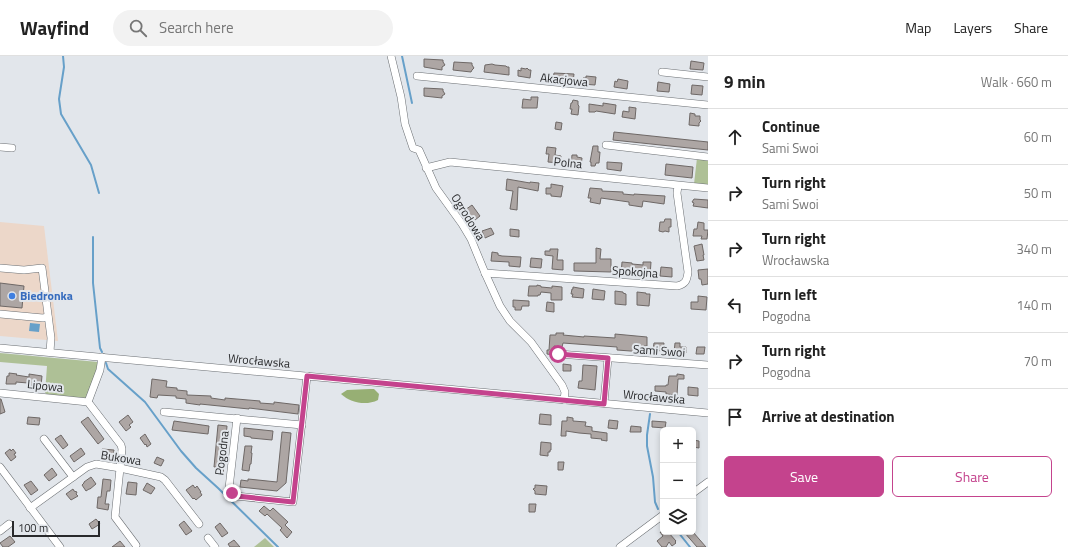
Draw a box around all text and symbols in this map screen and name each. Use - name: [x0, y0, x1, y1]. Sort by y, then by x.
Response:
- search box: [113, 10, 393, 46]
- text: Wayfind: [20, 13, 89, 42]
- text: Search here: [159, 16, 234, 39]
- icon: search: [127, 17, 149, 39]
- text: Map: [905, 17, 931, 38]
- text: Layers: [953, 17, 992, 38]
- text: Share: [1014, 17, 1048, 38]
- street label: Akacjowa: [539, 68, 589, 91]
- text: 9 min: [724, 69, 765, 95]
- text: Walk · 660 m: [981, 72, 1052, 92]
- text: Continue: [762, 115, 820, 138]
- icon: ahead: [724, 126, 746, 148]
- text: 60 m: [1024, 127, 1052, 147]
- text: Sami Swoi: [762, 138, 819, 158]
- street label: Polna: [553, 152, 583, 173]
- text: Turn right: [762, 171, 826, 194]
- icon: right: [724, 182, 746, 204]
- text: 50 m: [1024, 183, 1052, 203]
- street label: Ogrodowa: [447, 190, 490, 244]
- text: Sami Swoi: [762, 194, 819, 214]
- text: Turn right: [762, 227, 826, 250]
- icon: right: [724, 238, 746, 260]
- text: 340 m: [1016, 239, 1052, 259]
- text: Wrocławska: [762, 250, 829, 270]
- street label: Spokojna: [611, 260, 659, 283]
- text: Turn left: [762, 283, 817, 306]
- place label: Biedronka: [20, 286, 73, 305]
- marker: Biedronka: [7, 291, 17, 301]
- icon: left: [724, 294, 746, 316]
- text: 140 m: [1016, 295, 1052, 315]
- text: Pogodna: [762, 306, 810, 326]
- street label: Sami Swoi: [632, 339, 686, 362]
- text: Turn right: [762, 339, 826, 362]
- route start: [549, 345, 567, 363]
- street label: Wrocławska: [227, 348, 291, 373]
- icon: right: [724, 350, 746, 372]
- text: 70 m: [1024, 351, 1052, 371]
- text: Pogodna: [762, 362, 810, 382]
- street label: Lipowa: [26, 374, 64, 397]
- street label: Wrocławska: [622, 384, 686, 409]
- text: Arrive at destination: [762, 405, 895, 428]
- icon: arrive: [724, 406, 746, 428]
- map controls: [660, 427, 696, 535]
- button: +: [660, 427, 696, 463]
- street label: Pogodna: [209, 430, 234, 476]
- street label: Bukowa: [99, 445, 143, 470]
- button: Save: [724, 456, 884, 497]
- button: Share: [892, 456, 1052, 497]
- button: −: [660, 463, 696, 499]
- route end: [223, 484, 241, 502]
- button: layers: [660, 499, 696, 535]
- scale bar: [12, 519, 100, 538]
- text: 100 m: [18, 520, 48, 536]

